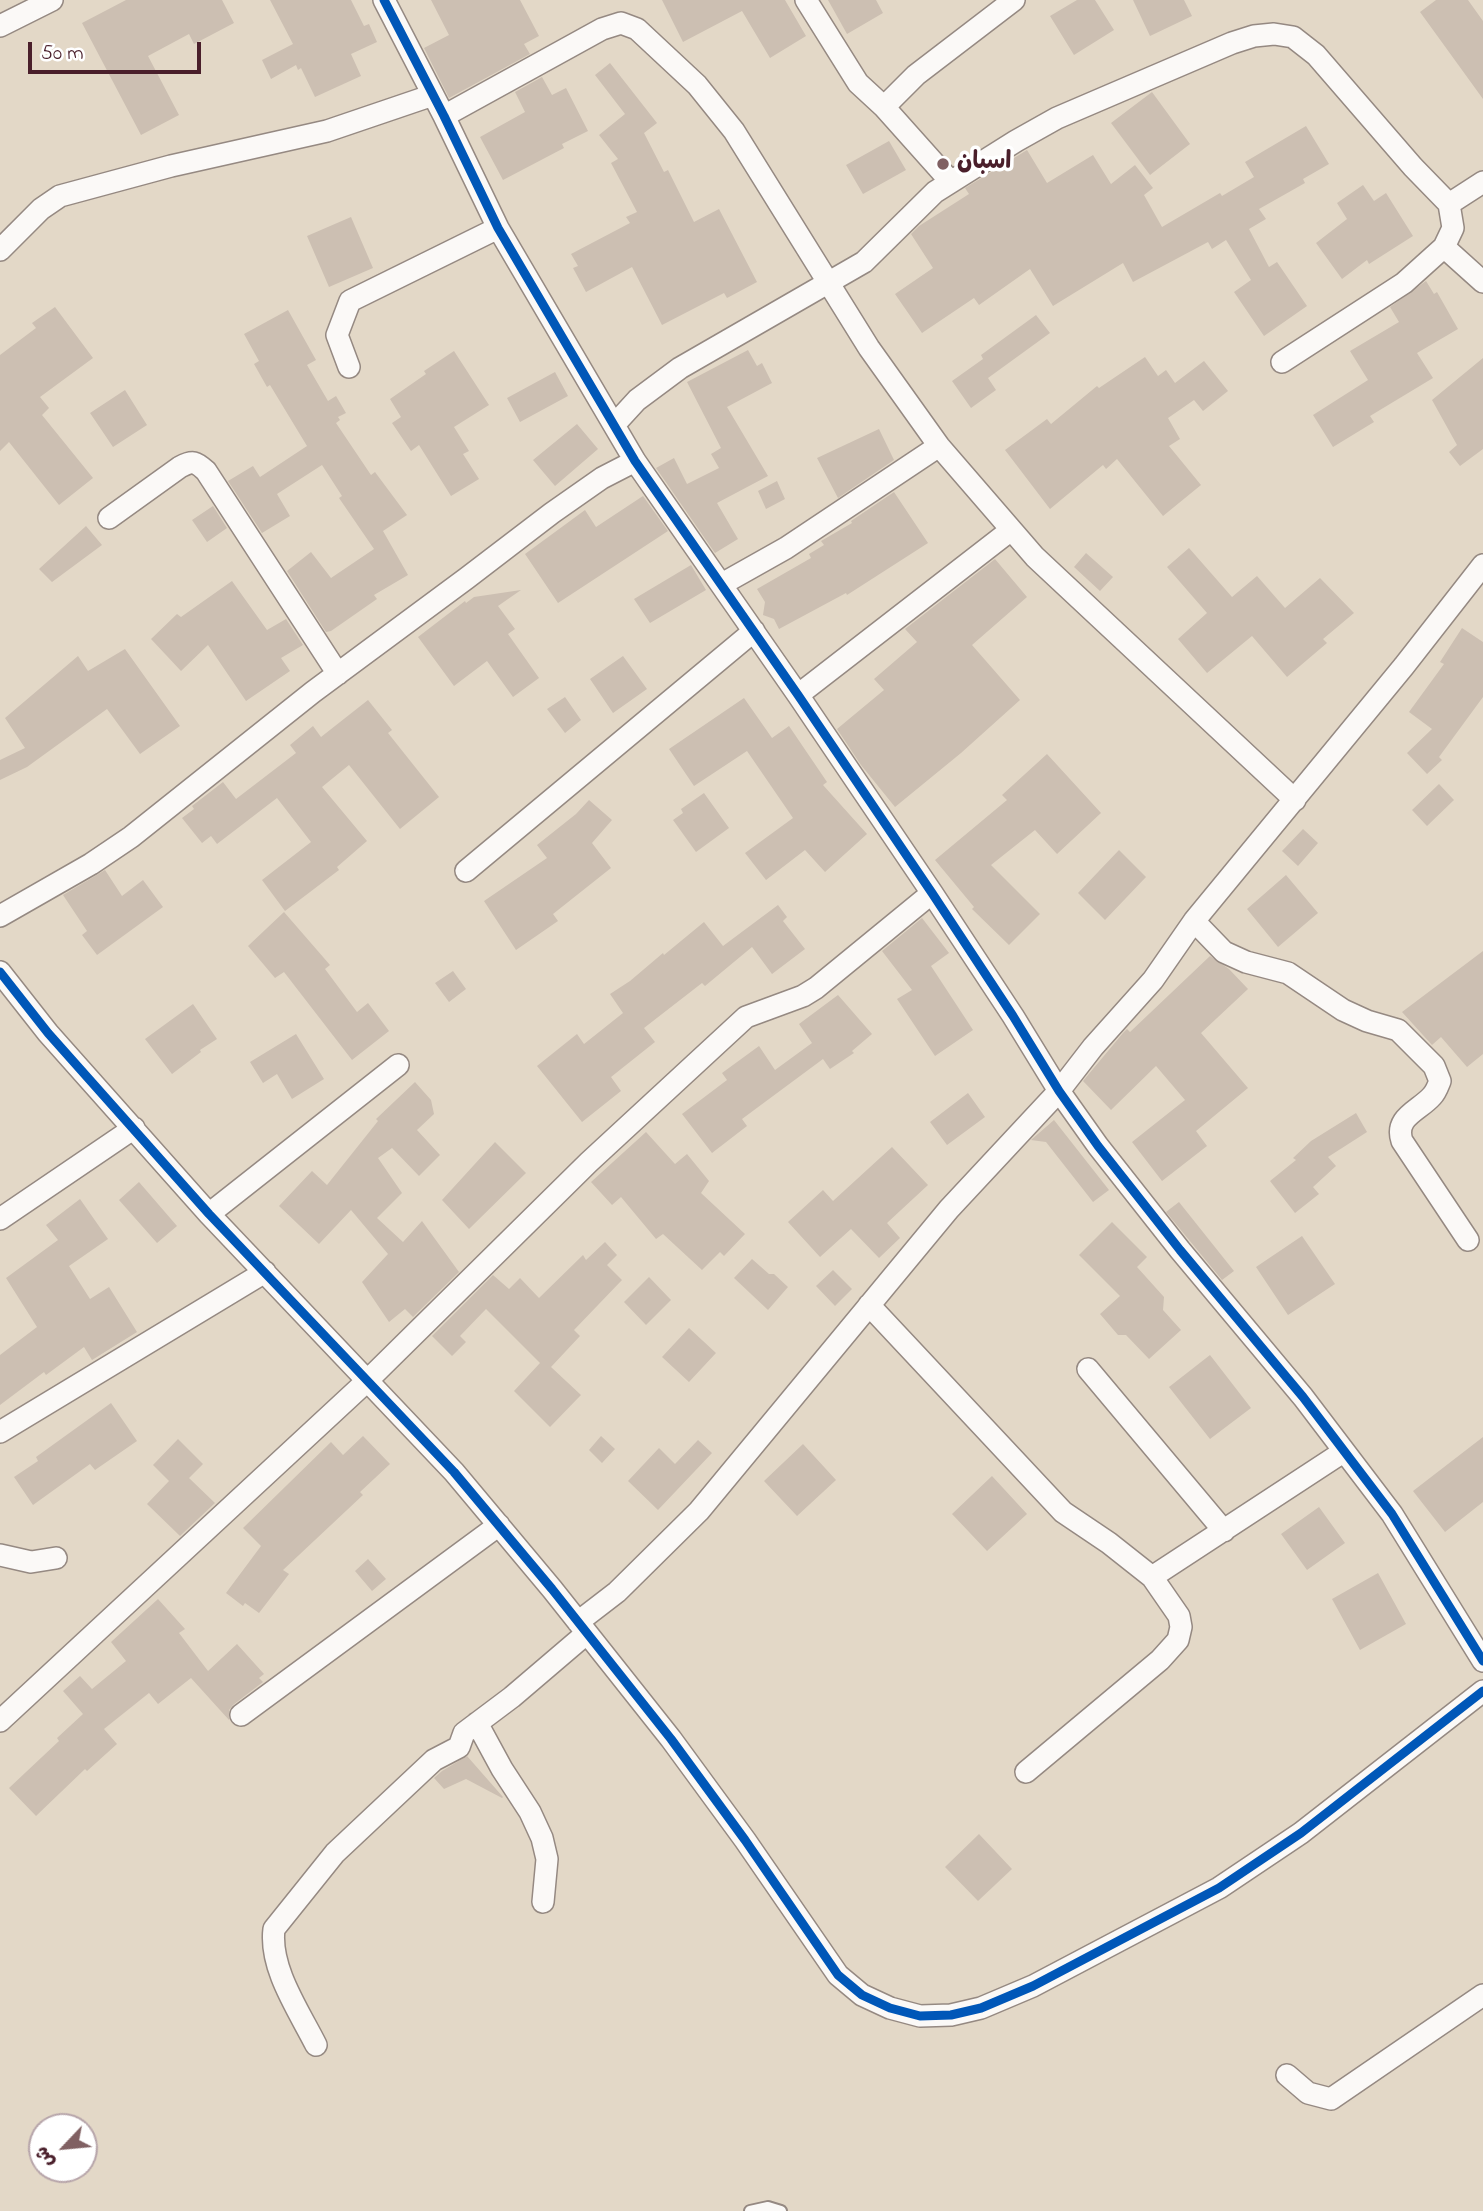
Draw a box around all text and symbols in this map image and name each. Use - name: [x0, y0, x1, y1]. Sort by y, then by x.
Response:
- scale bar: [32, 28, 205, 72]
- text: 50 m: [41, 39, 84, 69]
- place label: اسبان: [957, 150, 1011, 178]
- marker: اسبان: [935, 156, 951, 172]
- north arrow: [28, 2113, 98, 2183]
- text: ش: [29, 2141, 62, 2172]

